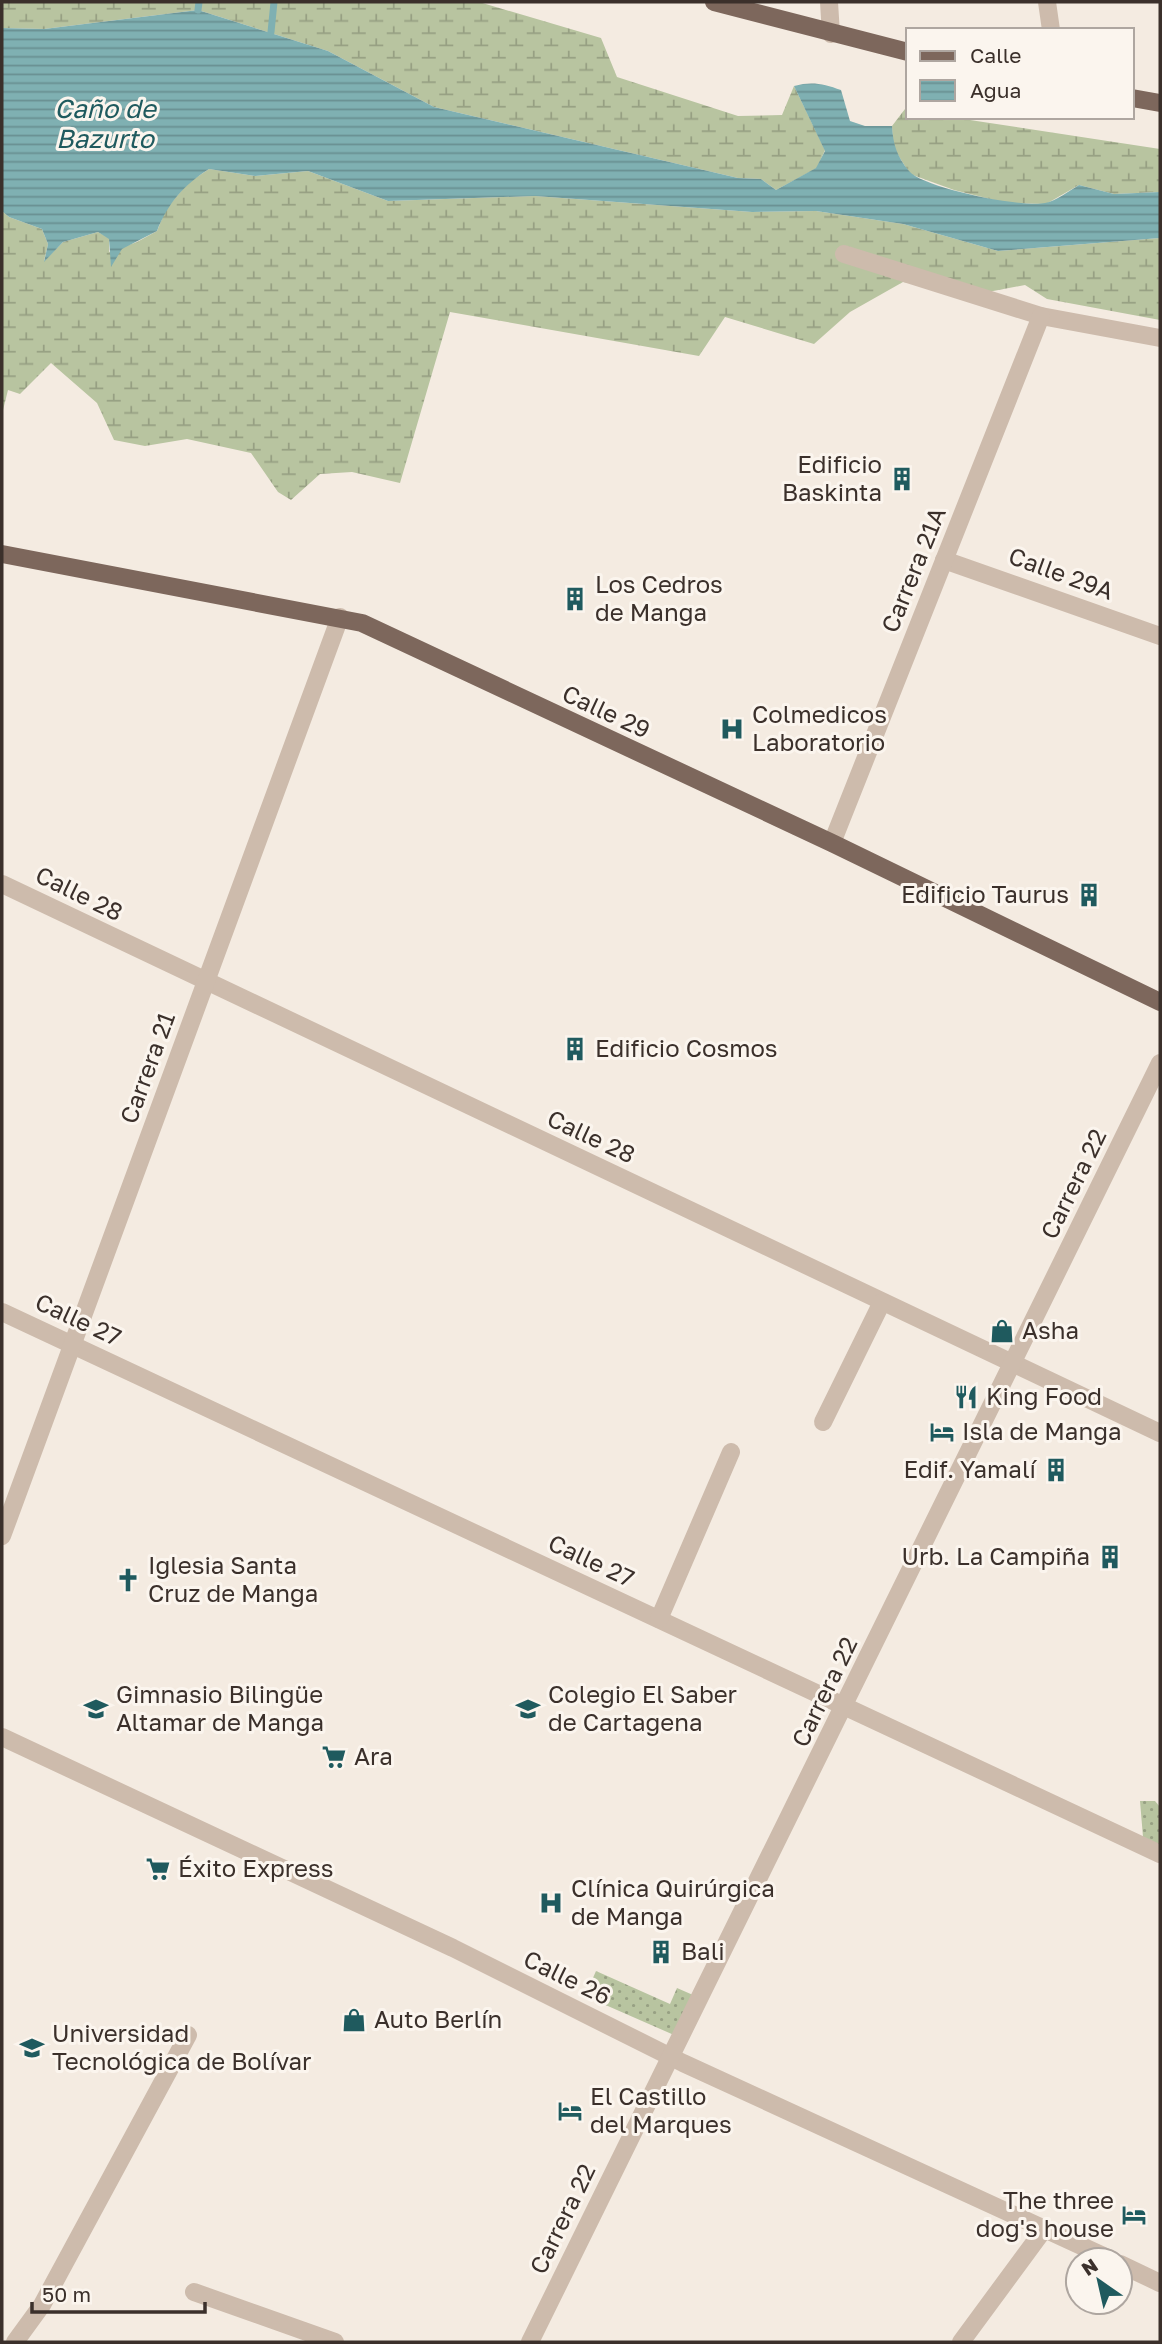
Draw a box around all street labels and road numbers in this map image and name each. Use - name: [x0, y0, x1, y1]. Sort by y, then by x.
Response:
- street label: Carrera 21A: [874, 503, 951, 636]
- street label: Calle 29A: [1005, 540, 1118, 605]
- street label: Calle 29: [558, 678, 655, 744]
- street label: Calle 28: [31, 859, 128, 926]
- street label: Carrera 21: [113, 1008, 180, 1127]
- street label: Calle 28: [543, 1103, 640, 1169]
- street label: Carrera 22: [1034, 1124, 1112, 1243]
- street label: Calle 27: [31, 1286, 126, 1351]
- street label: Calle 27: [544, 1527, 639, 1592]
- street label: Carrera 22: [785, 1632, 863, 1751]
- street label: Calle 26: [519, 1943, 616, 2010]
- street label: Carrera 22: [523, 2159, 601, 2278]

